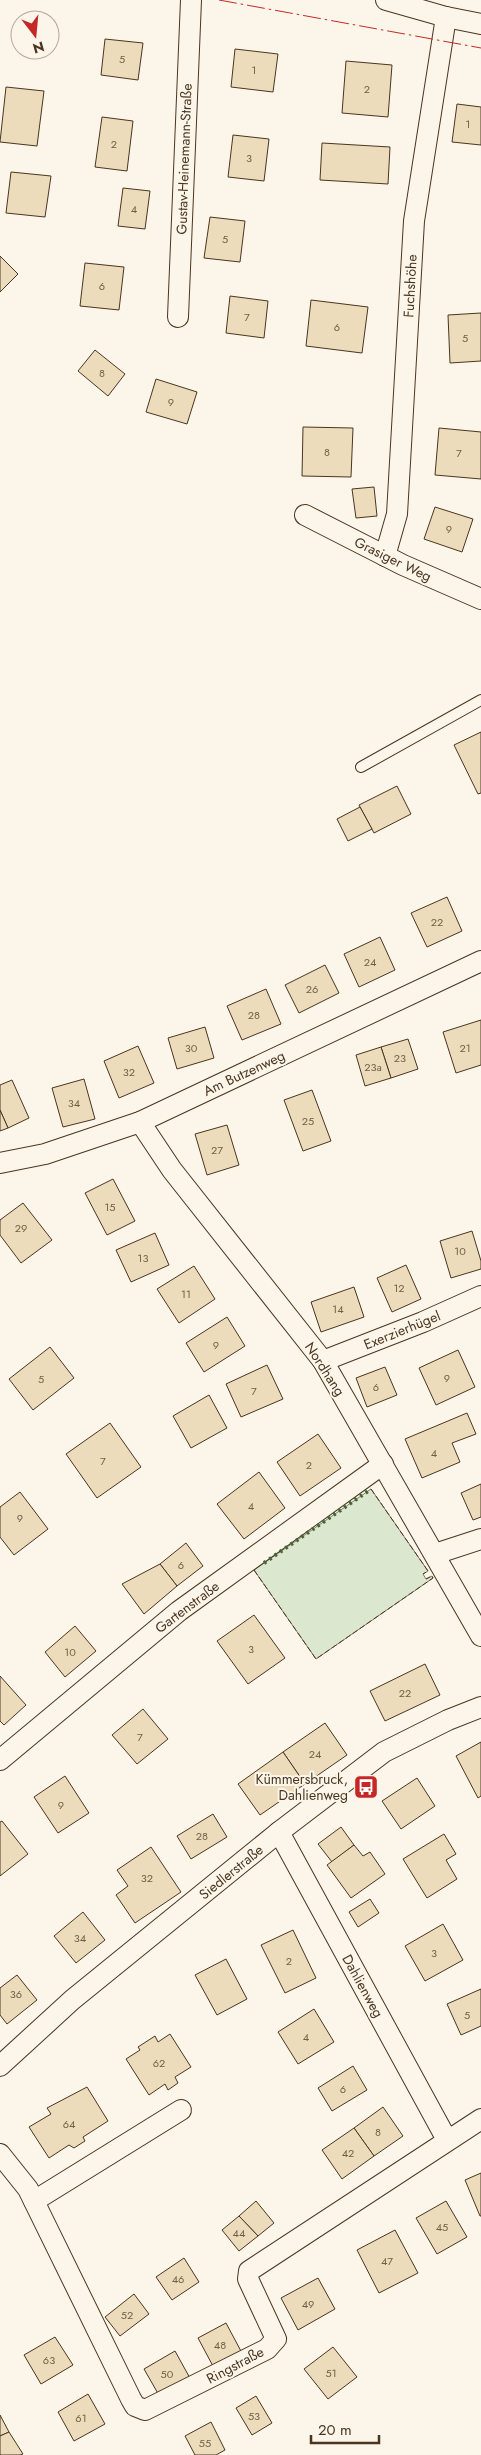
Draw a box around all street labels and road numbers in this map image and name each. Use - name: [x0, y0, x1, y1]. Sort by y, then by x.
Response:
- street label: Gustav-Heinemann-Straße: [171, 83, 197, 235]
- street label: Fuchshöhe: [398, 254, 422, 318]
- street label: Grasiger Weg: [351, 532, 435, 586]
- street label: Am Butzenweg: [200, 1045, 288, 1101]
- street label: Exerzierhügel: [361, 1306, 443, 1354]
- street label: Nordhang: [300, 1338, 350, 1400]
- street label: Gartenstraße: [151, 1576, 223, 1638]
- street label: Siedlerstraße: [195, 1840, 267, 1904]
- street label: Dahlienweg: [337, 1951, 389, 2021]
- street label: Ringstraße: [203, 2342, 267, 2388]

